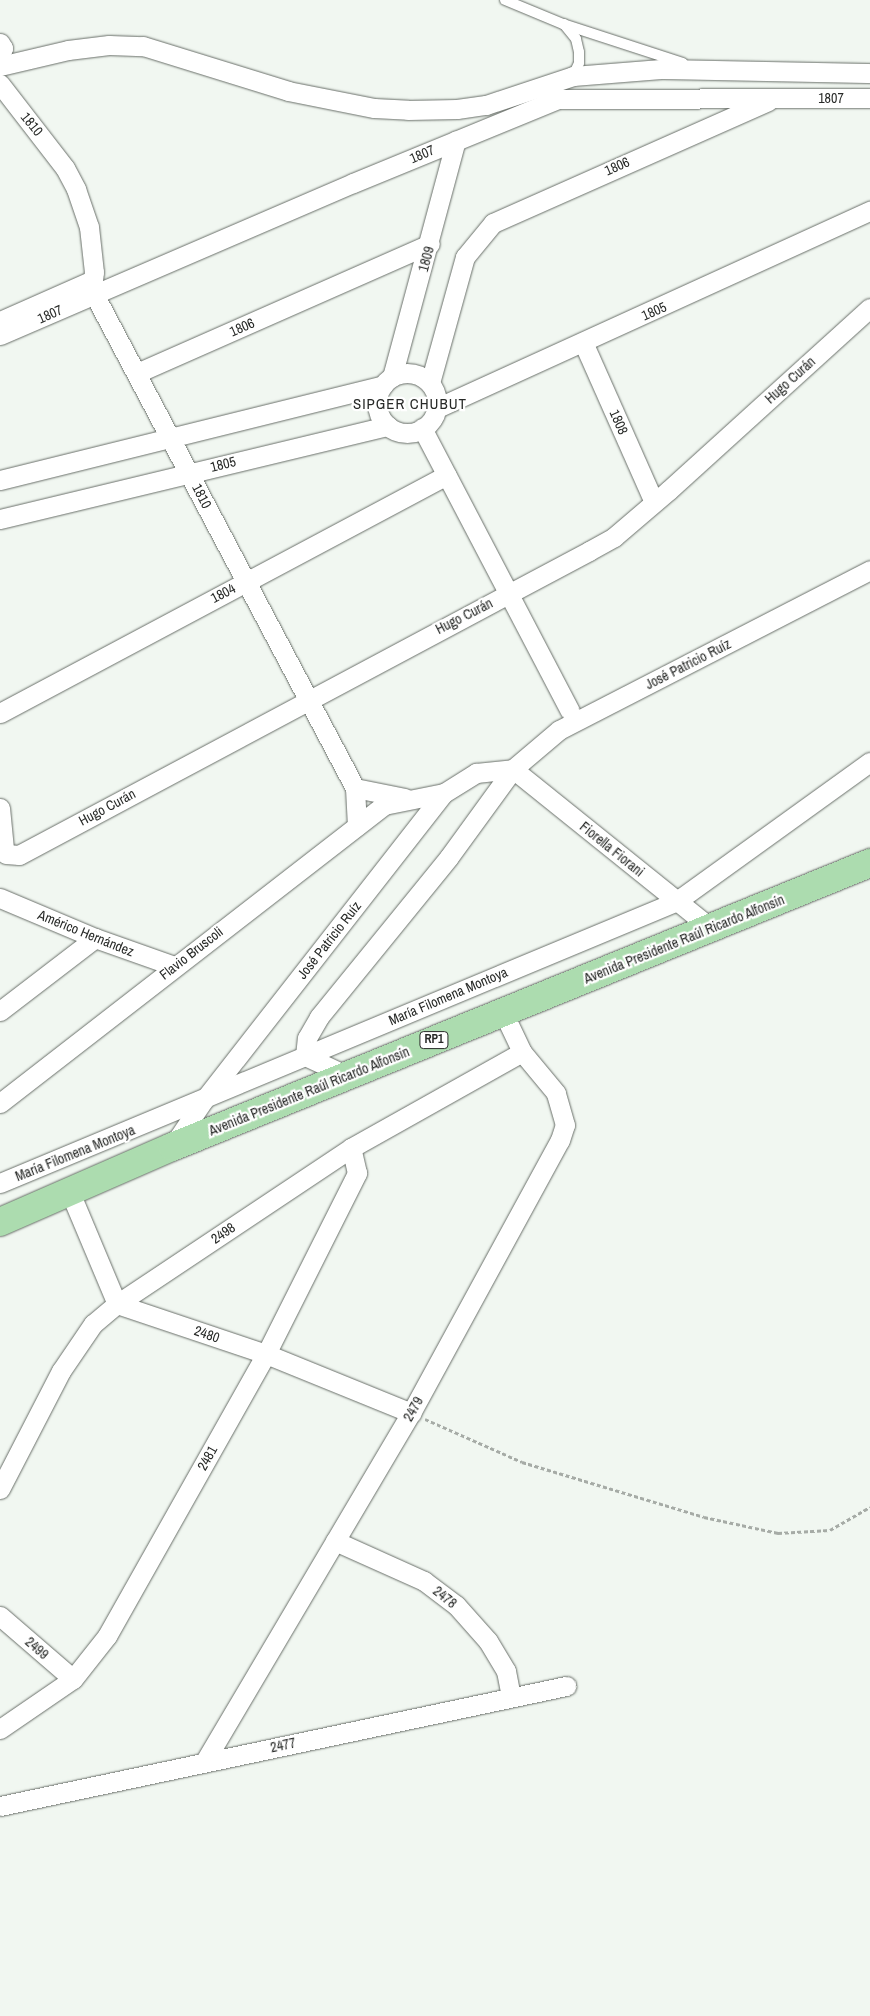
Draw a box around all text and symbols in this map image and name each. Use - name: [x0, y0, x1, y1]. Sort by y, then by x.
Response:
- street label: 1807: [818, 90, 844, 106]
- street label: 1810: [17, 109, 47, 139]
- street label: 1807: [407, 141, 437, 167]
- street label: 1806: [602, 153, 632, 179]
- street label: 1809: [415, 244, 437, 274]
- street label: 1805: [639, 298, 669, 324]
- street label: 1807: [35, 301, 65, 327]
- street label: 1806: [227, 314, 257, 340]
- street label: Hugo Curán: [761, 353, 819, 407]
- district label: SIPGER CHUBUT: [351, 395, 469, 413]
- street label: 1808: [606, 407, 632, 437]
- street label: 1805: [209, 453, 237, 475]
- street label: 1810: [189, 481, 215, 511]
- street label: 1804: [208, 580, 238, 606]
- street label: Hugo Curán: [433, 594, 495, 638]
- street label: José Patricio Ruíz: [642, 635, 734, 693]
- street label: Hugo Curán: [76, 785, 138, 829]
- street label: Fiorella Fiorani: [576, 818, 648, 880]
- street label: Avenida Presidente Raúl Ricardo Alfonsín: [581, 891, 787, 987]
- street label: José Patricio Ruíz: [294, 898, 364, 982]
- street label: Américo Hernández: [36, 906, 136, 960]
- street label: Flavio Bruscoli: [156, 923, 226, 983]
- street label: María Filomena Montoya: [386, 963, 510, 1029]
- road number: RP1: [419, 1030, 449, 1050]
- street label: Avenida Presidente Raúl Ricardo Alfonsín: [206, 1043, 412, 1139]
- street label: María Filomena Montoya: [13, 1121, 137, 1185]
- street label: 2498: [208, 1219, 238, 1247]
- street label: 2480: [192, 1322, 222, 1346]
- street label: 2479: [399, 1394, 427, 1424]
- street label: 2481: [193, 1443, 221, 1473]
- street label: 2478: [430, 1582, 460, 1612]
- street label: 2499: [22, 1633, 52, 1663]
- street label: 2477: [269, 1734, 297, 1756]

